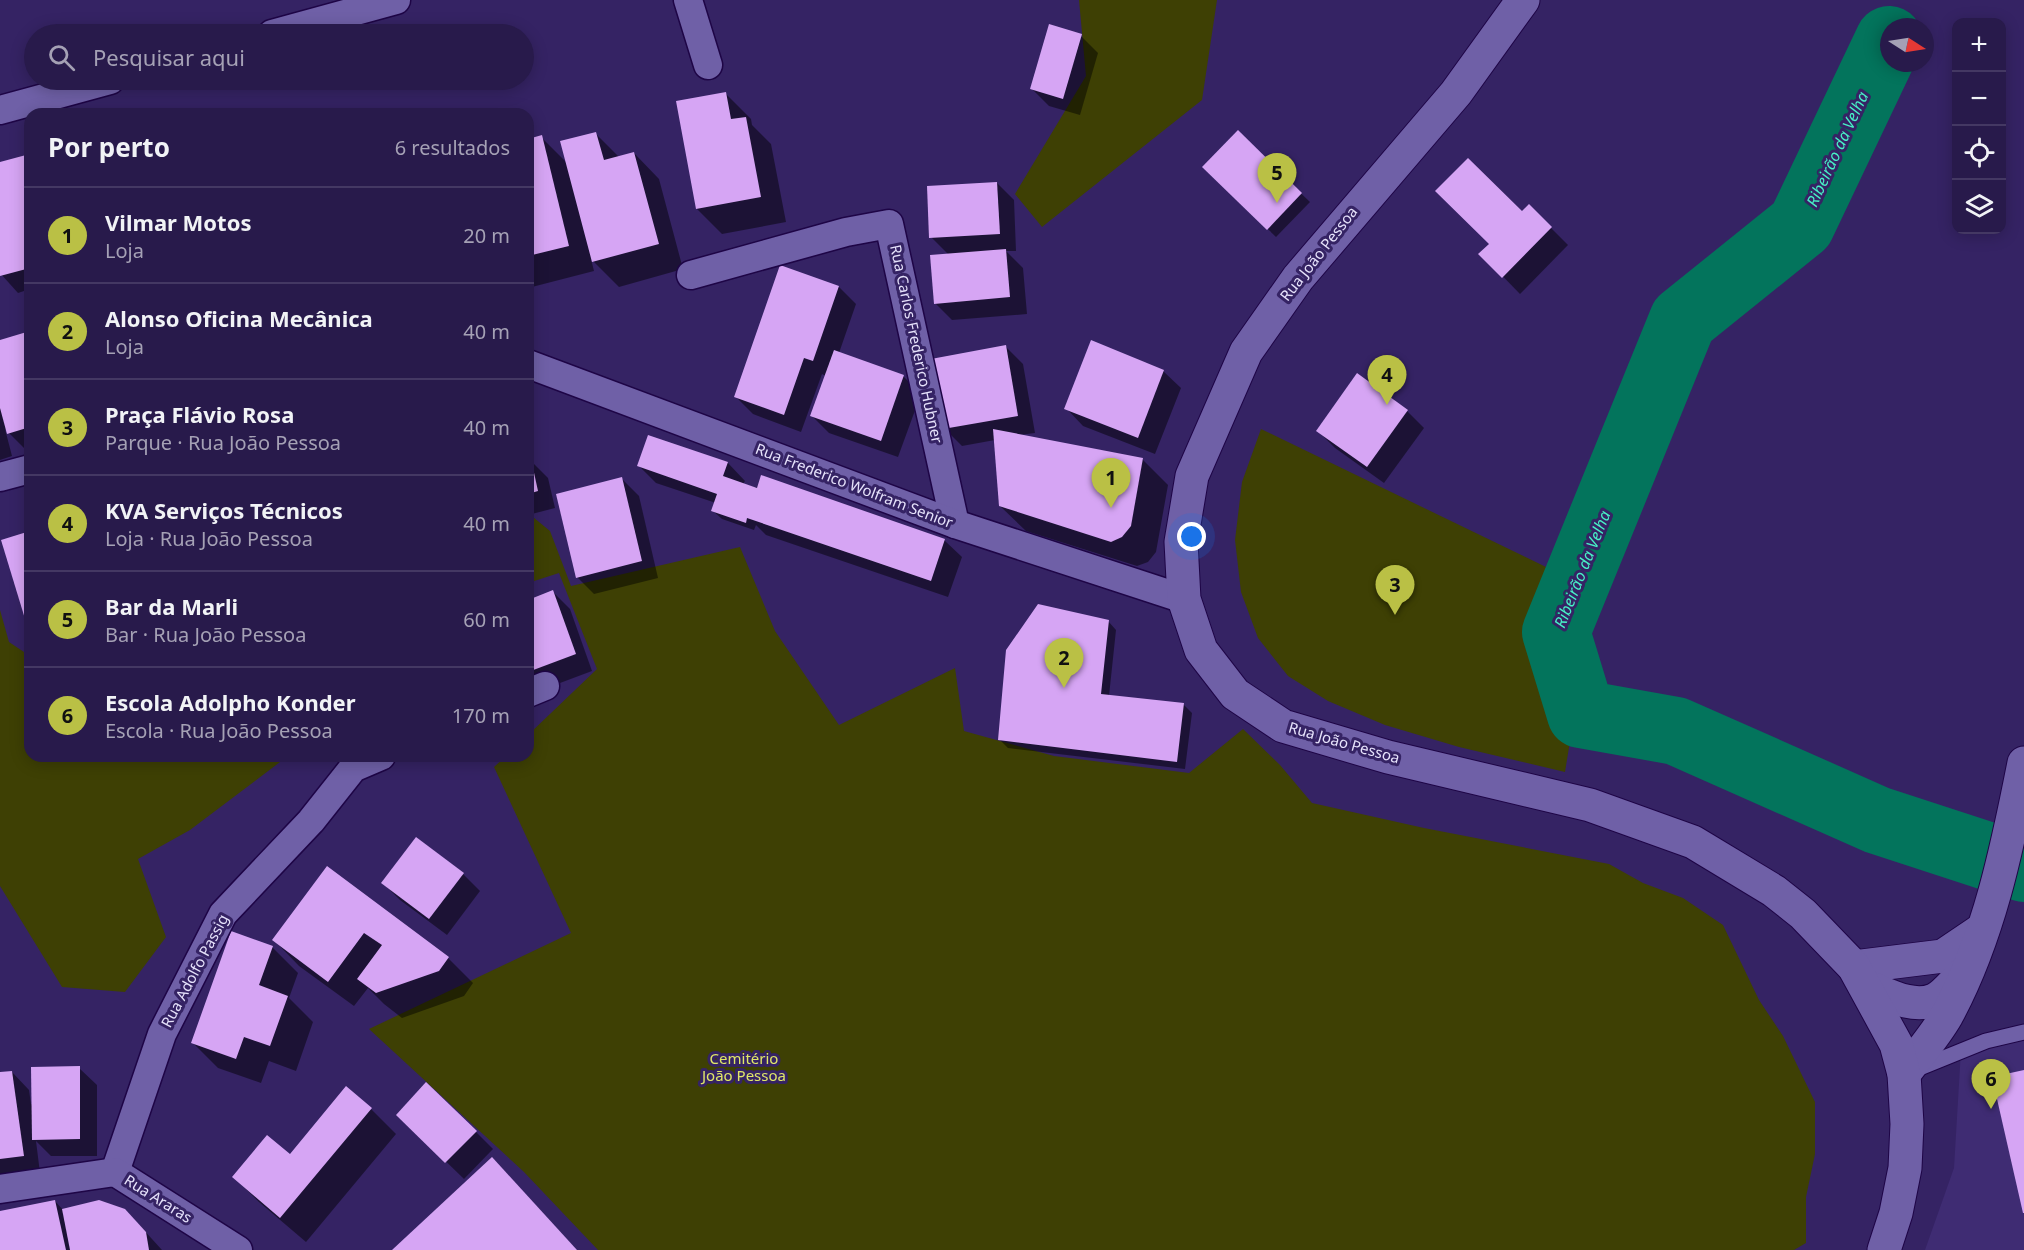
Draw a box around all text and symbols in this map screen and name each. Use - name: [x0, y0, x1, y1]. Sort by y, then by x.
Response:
- north arrow: [1880, 18, 1934, 72]
- map controls: [1952, 18, 2006, 234]
- button: +: [1952, 18, 2006, 72]
- search box: [24, 24, 534, 90]
- icon: search: [45, 41, 78, 74]
- text: Pesquisar aqui: [93, 42, 245, 72]
- button: −: [1952, 72, 2006, 126]
- water label: Ribeirão da Velha: [1801, 88, 1873, 210]
- button: locate: [1952, 126, 2006, 180]
- text: Por perto: [48, 129, 170, 165]
- text: 6 resultados: [395, 134, 510, 161]
- pin: 5: [1258, 154, 1296, 203]
- button: layers: [1952, 180, 2006, 234]
- street label: Rua João Pessoa: [1275, 202, 1361, 305]
- text: Vilmar Motos: [105, 207, 251, 237]
- text: 1: [62, 222, 73, 249]
- text: 20 m: [463, 222, 510, 249]
- text: Loja: [105, 237, 144, 264]
- street label: Rua Carlos Frederico Hubner: [886, 243, 948, 445]
- text: Alonso Oficina Mecânica: [105, 303, 373, 333]
- text: 2: [62, 318, 73, 345]
- text: 40 m: [463, 318, 510, 345]
- text: Loja: [105, 333, 144, 360]
- pin: 4: [1368, 356, 1406, 405]
- text: Praça Flávio Rosa: [105, 399, 294, 429]
- text: 3: [62, 414, 73, 441]
- text: 40 m: [463, 414, 510, 441]
- text: Parque · Rua João Pessoa: [105, 429, 341, 456]
- street label: Rua Frederico Wolfram Senior: [753, 438, 956, 532]
- pin: 1: [1092, 458, 1130, 508]
- text: KVA Serviços Técnicos: [105, 495, 343, 525]
- water label: Ribeirão da Velha: [1548, 507, 1616, 631]
- text: 4: [62, 510, 73, 537]
- text: 40 m: [463, 510, 510, 537]
- your location: [1177, 522, 1206, 551]
- text: Loja · Rua João Pessoa: [105, 525, 313, 552]
- pin: 3: [1376, 566, 1414, 615]
- text: Bar da Marli: [105, 591, 238, 621]
- text: 5: [62, 606, 73, 633]
- text: 60 m: [463, 606, 510, 633]
- text: Bar · Rua João Pessoa: [105, 621, 306, 648]
- pin: 2: [1044, 638, 1084, 688]
- text: Escola Adolpho Konder: [105, 687, 356, 717]
- text: 6: [62, 702, 73, 729]
- text: 170 m: [452, 702, 510, 729]
- text: Escola · Rua João Pessoa: [105, 717, 333, 744]
- street label: Rua João Pessoa: [1286, 717, 1402, 767]
- street label: Rua Adolfo Passig: [156, 910, 232, 1031]
- park label: Cemitério João Pessoa: [700, 1048, 786, 1085]
- pin: 6: [1972, 1060, 2010, 1109]
- street label: Rua Araras: [121, 1169, 196, 1227]

